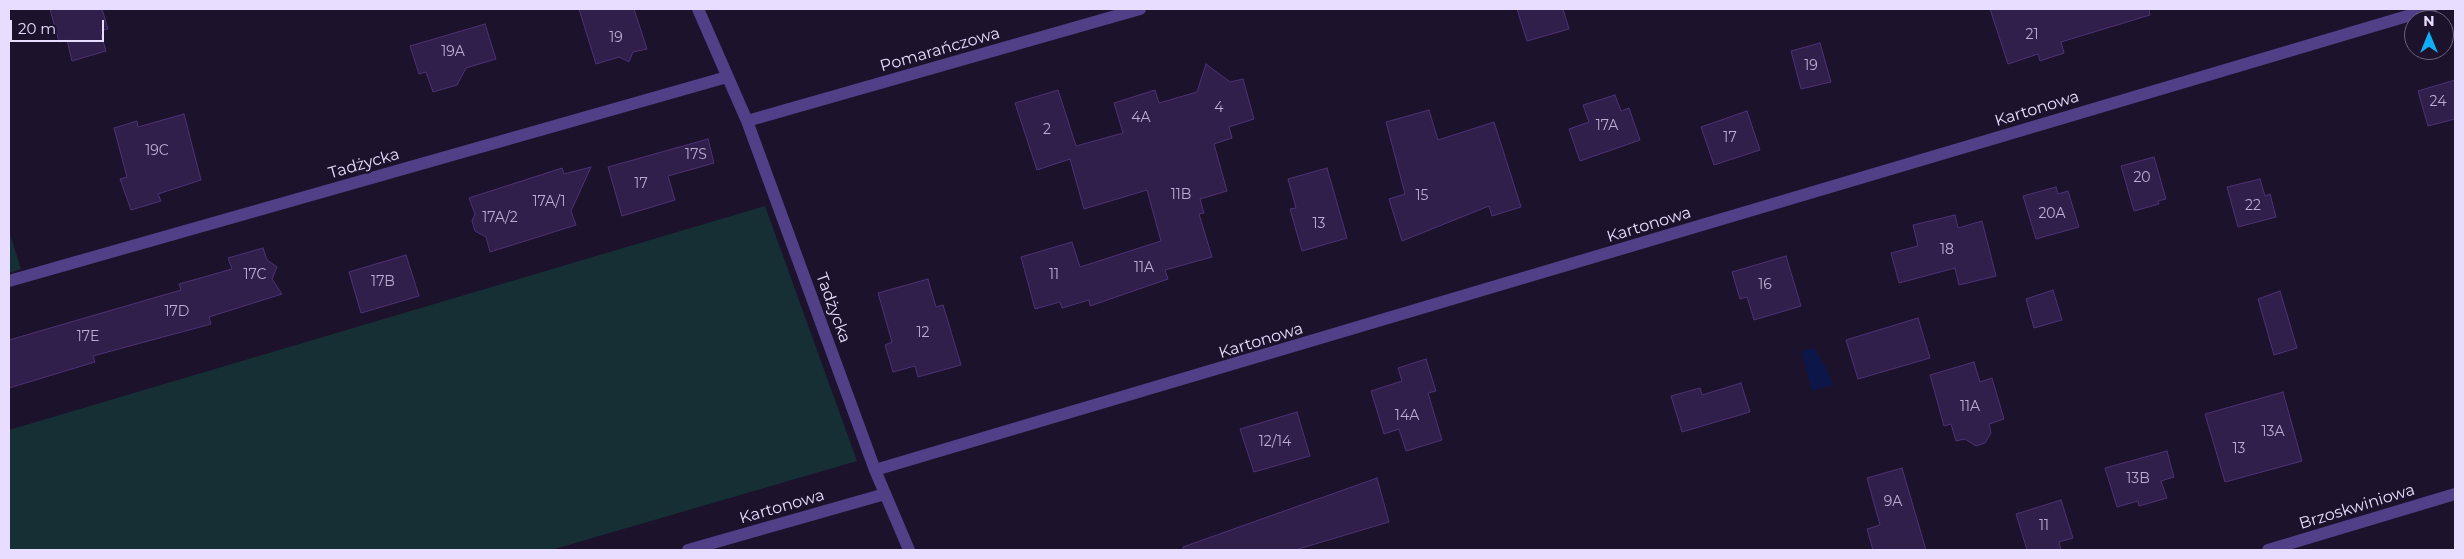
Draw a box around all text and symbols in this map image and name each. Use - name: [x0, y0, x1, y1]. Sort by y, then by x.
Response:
- scale bar: [12, 10, 106, 42]
- north arrow: [2404, 10, 2454, 60]
- text: N: [2423, 12, 2435, 30]
- text: 20 m: [18, 19, 56, 38]
- street label: Pomarańczowa: [878, 24, 1002, 76]
- house number: 21: [2025, 27, 2039, 43]
- house number: 19: [609, 30, 623, 46]
- house number: 19A: [441, 44, 465, 60]
- house number: 19: [1804, 58, 1818, 74]
- street label: Kartonowa: [1992, 87, 2082, 131]
- house number: 24: [2430, 94, 2446, 110]
- house number: 4: [1214, 100, 1224, 116]
- house number: 4A: [1131, 110, 1151, 126]
- house number: 17A: [1596, 118, 1618, 134]
- house number: 2: [1043, 122, 1051, 138]
- house number: 17: [1723, 130, 1737, 146]
- house number: 19C: [145, 143, 169, 159]
- street label: Tadżycka: [326, 145, 402, 183]
- house number: 17S: [685, 147, 707, 163]
- house number: 20: [2133, 170, 2151, 186]
- house number: 17: [634, 176, 648, 192]
- house number: 11B: [1171, 187, 1191, 203]
- house number: 15: [1416, 188, 1428, 204]
- house number: 17A/1: [533, 194, 565, 210]
- house number: 22: [2245, 198, 2261, 214]
- street label: Kartonowa: [1604, 203, 1694, 247]
- house number: 20A: [2038, 206, 2066, 222]
- house number: 17A/2: [482, 210, 518, 226]
- house number: 13: [1313, 216, 1325, 232]
- house number: 18: [1940, 242, 1954, 258]
- house number: 11A: [1134, 260, 1154, 276]
- house number: 17C: [244, 267, 266, 283]
- house number: 11: [1049, 267, 1059, 283]
- street label: Tadżycka: [811, 270, 855, 346]
- house number: 17B: [371, 274, 395, 290]
- house number: 16: [1758, 277, 1772, 293]
- house number: 17D: [165, 304, 189, 320]
- street label: Kartonowa: [1216, 319, 1306, 363]
- house number: 12: [916, 325, 930, 341]
- house number: 17E: [77, 329, 99, 345]
- house number: 11A: [1960, 399, 1980, 415]
- house number: 14A: [1395, 408, 1419, 424]
- house number: 13A: [2261, 424, 2285, 440]
- house number: 12/14: [1259, 434, 1291, 450]
- house number: 13: [2233, 441, 2245, 457]
- house number: 13B: [2126, 471, 2150, 487]
- street label: Brzoskwiniowa: [2297, 480, 2417, 534]
- street label: Kartonowa: [737, 486, 827, 528]
- house number: 9A: [1884, 494, 1902, 510]
- house number: 11: [2039, 518, 2049, 534]

